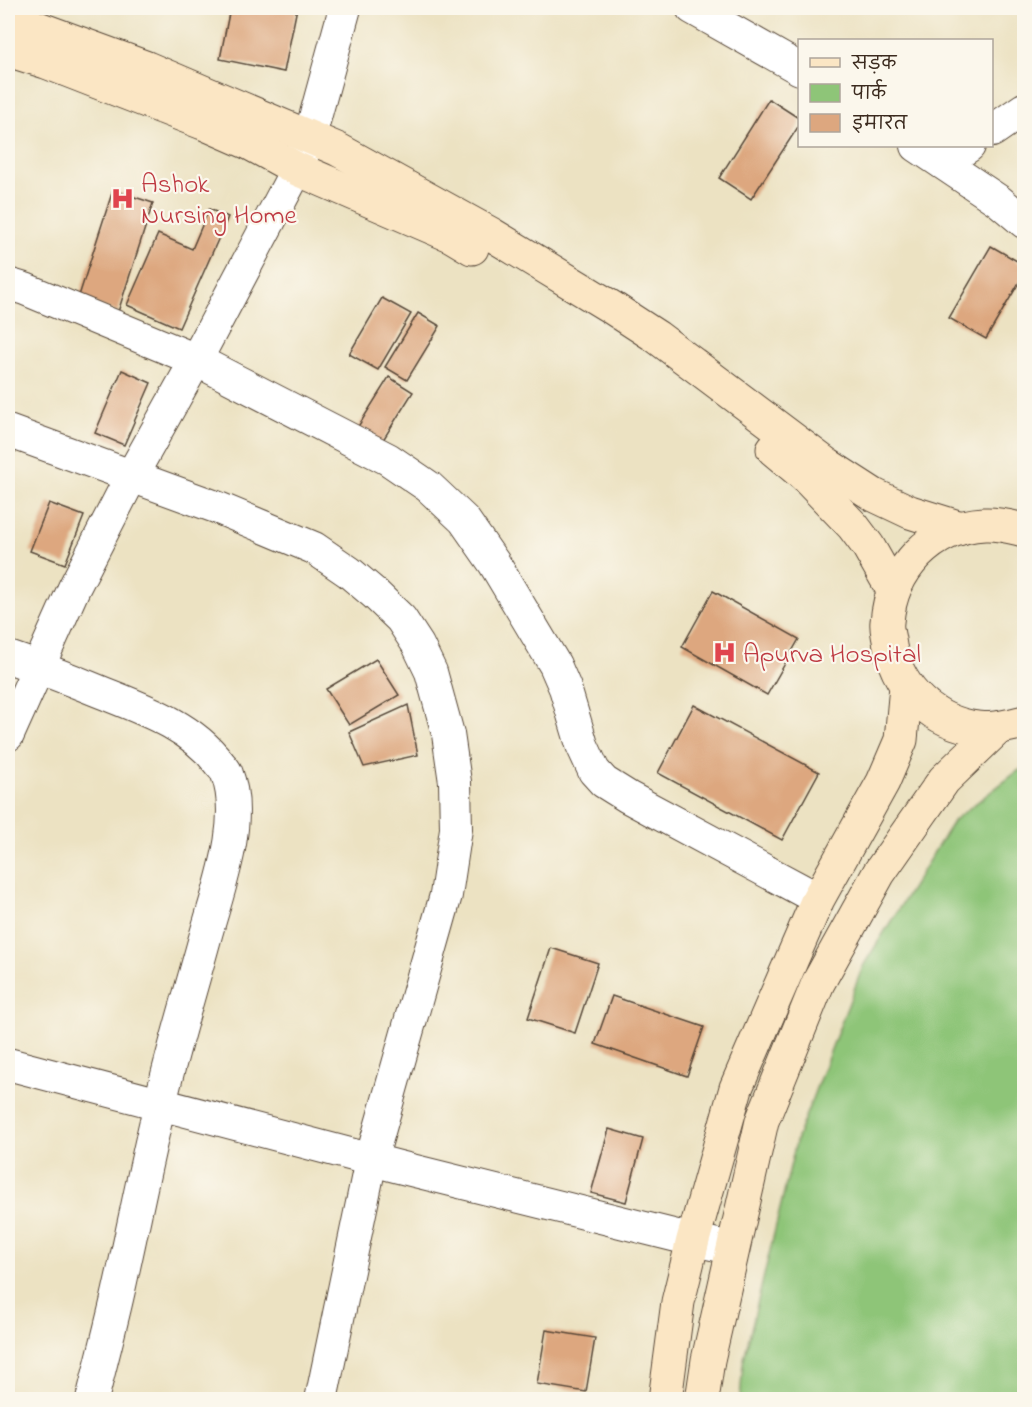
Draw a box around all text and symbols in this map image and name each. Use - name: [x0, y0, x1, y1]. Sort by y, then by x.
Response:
- legend: [798, 39, 993, 147]
- text: सड़क: [851, 52, 897, 78]
- text: पार्क: [851, 79, 887, 108]
- text: इमारत: [852, 112, 908, 138]
- place label: Ashok Nursing Home: [141, 166, 297, 236]
- hospital icon: Ashok Nursing Home: [110, 186, 136, 212]
- place label: Apurva Hospital: [743, 636, 921, 675]
- hospital icon: Apurva Hospital: [712, 640, 738, 666]

